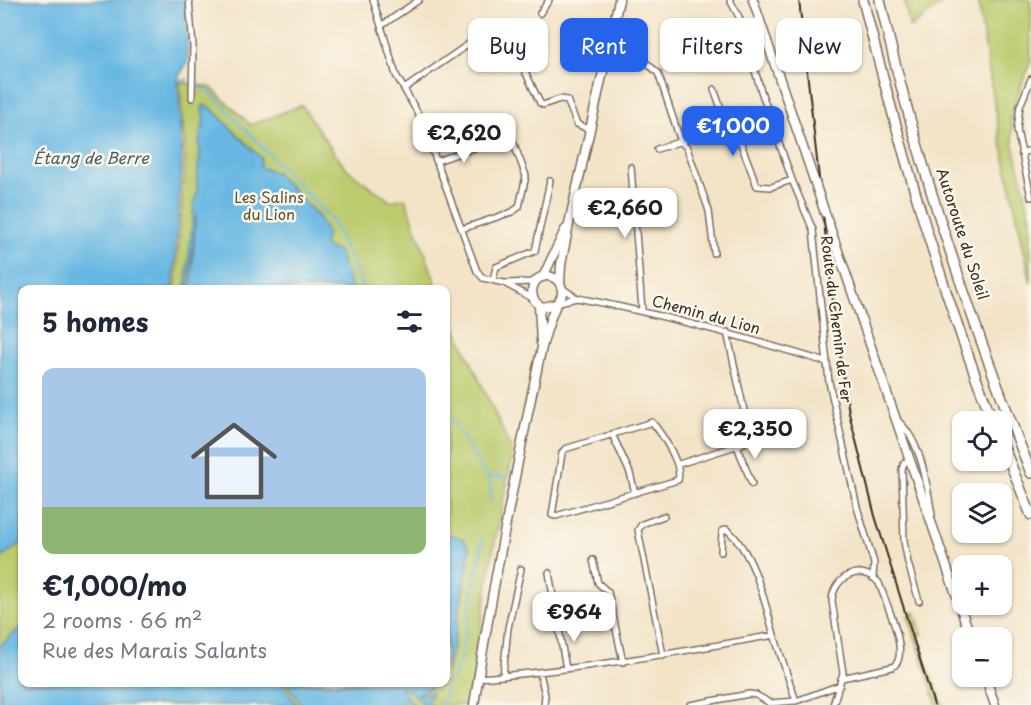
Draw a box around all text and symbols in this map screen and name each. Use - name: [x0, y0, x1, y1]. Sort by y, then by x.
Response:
- chip: Buy: [468, 18, 548, 72]
- chip: Rent: [560, 18, 648, 72]
- chip: Filters: [660, 18, 764, 72]
- chip: New: [776, 18, 862, 72]
- pin: €1,000: [684, 106, 782, 157]
- text: €1,000: [696, 110, 770, 140]
- pin: €2,620: [415, 113, 513, 164]
- text: €2,620: [427, 117, 501, 147]
- water label: Étang de Berre: [33, 145, 150, 169]
- street label: Autoroute du Soleil: [931, 165, 996, 302]
- park label: Les Salins du Lion: [234, 185, 304, 225]
- pin: €2,660: [576, 188, 674, 239]
- text: €2,660: [587, 192, 663, 222]
- street label: Route du Chemin de Fer: [816, 234, 859, 404]
- street label: Chemin du Lion: [650, 288, 763, 339]
- text: 5 homes: [42, 302, 148, 341]
- icon: filters: [393, 305, 426, 338]
- icon: home: [180, 407, 288, 515]
- pin: €2,350: [706, 409, 804, 460]
- map controls: [952, 411, 1012, 687]
- button: locate: [952, 411, 1012, 471]
- text: €2,350: [717, 413, 793, 443]
- button: layers: [952, 483, 1012, 543]
- button: +: [952, 555, 1012, 615]
- text: €1,000/mo: [42, 566, 187, 605]
- pin: €964: [538, 592, 610, 643]
- text: €964: [546, 596, 602, 626]
- text: 2 rooms · 66 m²: [42, 605, 202, 635]
- button: −: [952, 627, 1012, 687]
- text: Rue des Marais Salants: [42, 635, 267, 665]

